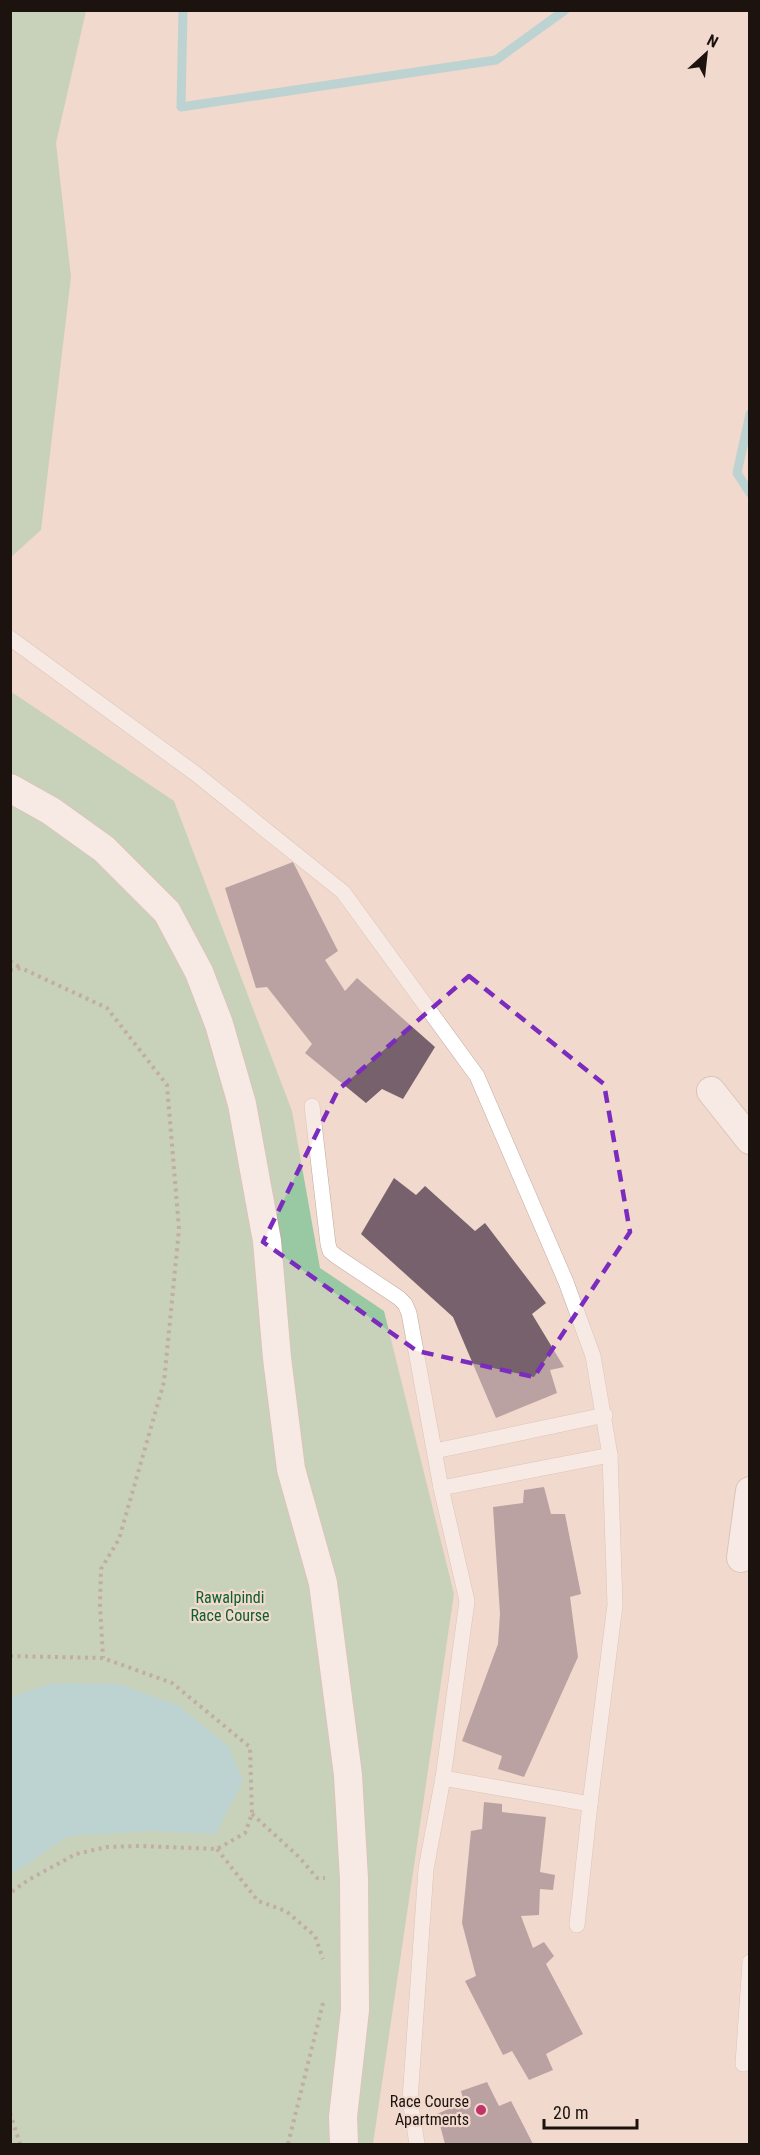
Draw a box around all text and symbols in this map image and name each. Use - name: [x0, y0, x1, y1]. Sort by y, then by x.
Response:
- north arrow: [676, 24, 736, 84]
- text: N: [704, 30, 721, 52]
- park label: Rawalpindi Race Course: [190, 1588, 270, 1625]
- place label: Race Course Apartments: [390, 2092, 469, 2129]
- scale bar: [544, 2092, 637, 2130]
- text: 20 m: [553, 2102, 588, 2123]
- marker: Race Course Apartments: [474, 2103, 488, 2117]

